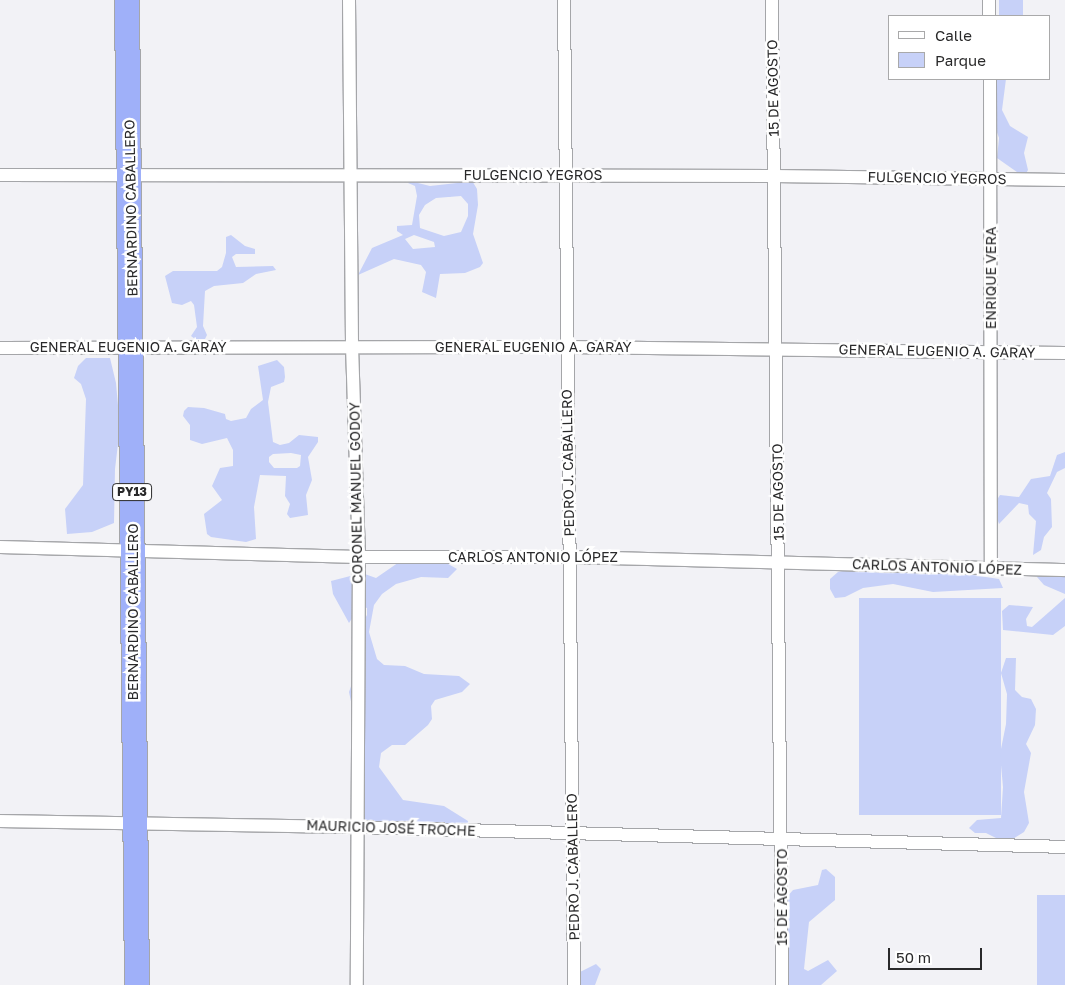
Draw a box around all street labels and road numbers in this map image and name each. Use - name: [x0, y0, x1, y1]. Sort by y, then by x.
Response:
- street label: 15 DE AGOSTO: [764, 39, 782, 137]
- street label: BERNARDINO CABALLERO: [121, 119, 141, 297]
- street label: FULGENCIO YEGROS: [464, 167, 602, 183]
- street label: FULGENCIO YEGROS: [867, 168, 1007, 188]
- street label: ENRIQUE VERA: [983, 227, 999, 329]
- street label: GENERAL EUGENIO A. GARAY: [30, 339, 226, 355]
- street label: GENERAL EUGENIO A. GARAY: [435, 339, 631, 355]
- street label: GENERAL EUGENIO A. GARAY: [839, 341, 1035, 361]
- street label: PEDRO J. CABALLERO: [558, 389, 578, 537]
- street label: CORONEL MANUEL GODOY: [346, 402, 366, 584]
- street label: 15 DE AGOSTO: [769, 443, 787, 541]
- road number: PY13: [112, 482, 152, 502]
- street label: BERNARDINO CABALLERO: [125, 523, 141, 701]
- street label: CARLOS ANTONIO LÓPEZ: [448, 549, 618, 565]
- street label: CARLOS ANTONIO LÓPEZ: [852, 556, 1022, 578]
- street label: PEDRO J. CABALLERO: [563, 793, 583, 941]
- street label: MAURICIO JOSÉ TROCHE: [306, 817, 476, 839]
- street label: 15 DE AGOSTO: [774, 848, 790, 946]

